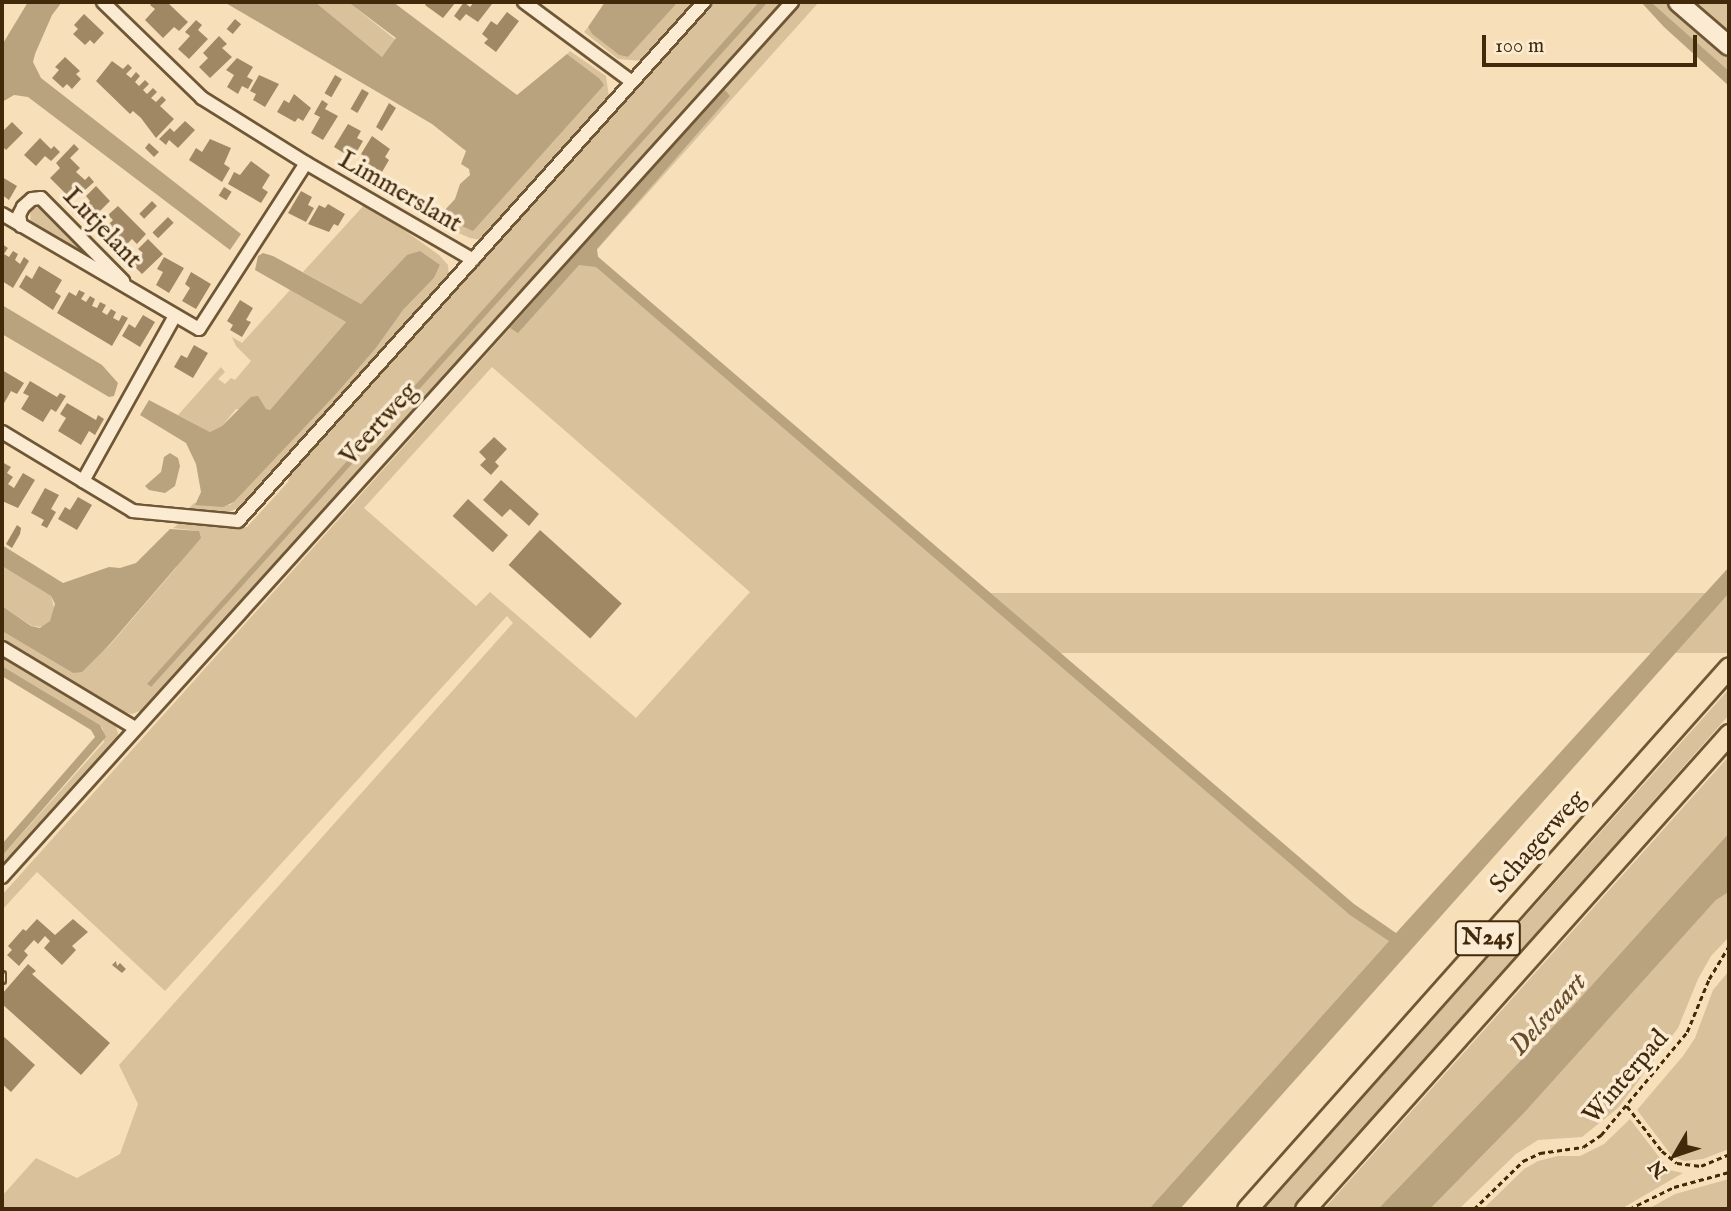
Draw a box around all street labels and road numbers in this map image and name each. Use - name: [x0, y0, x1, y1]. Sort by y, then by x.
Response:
- street label: Limmerslant: [333, 144, 467, 240]
- street label: Lutjelant: [56, 181, 148, 275]
- street label: Veertweg: [334, 376, 424, 472]
- street label: Schagerweg: [1484, 784, 1592, 900]
- road number: N245: [1455, 918, 1521, 958]
- street label: Winterpad: [1576, 1023, 1676, 1131]

